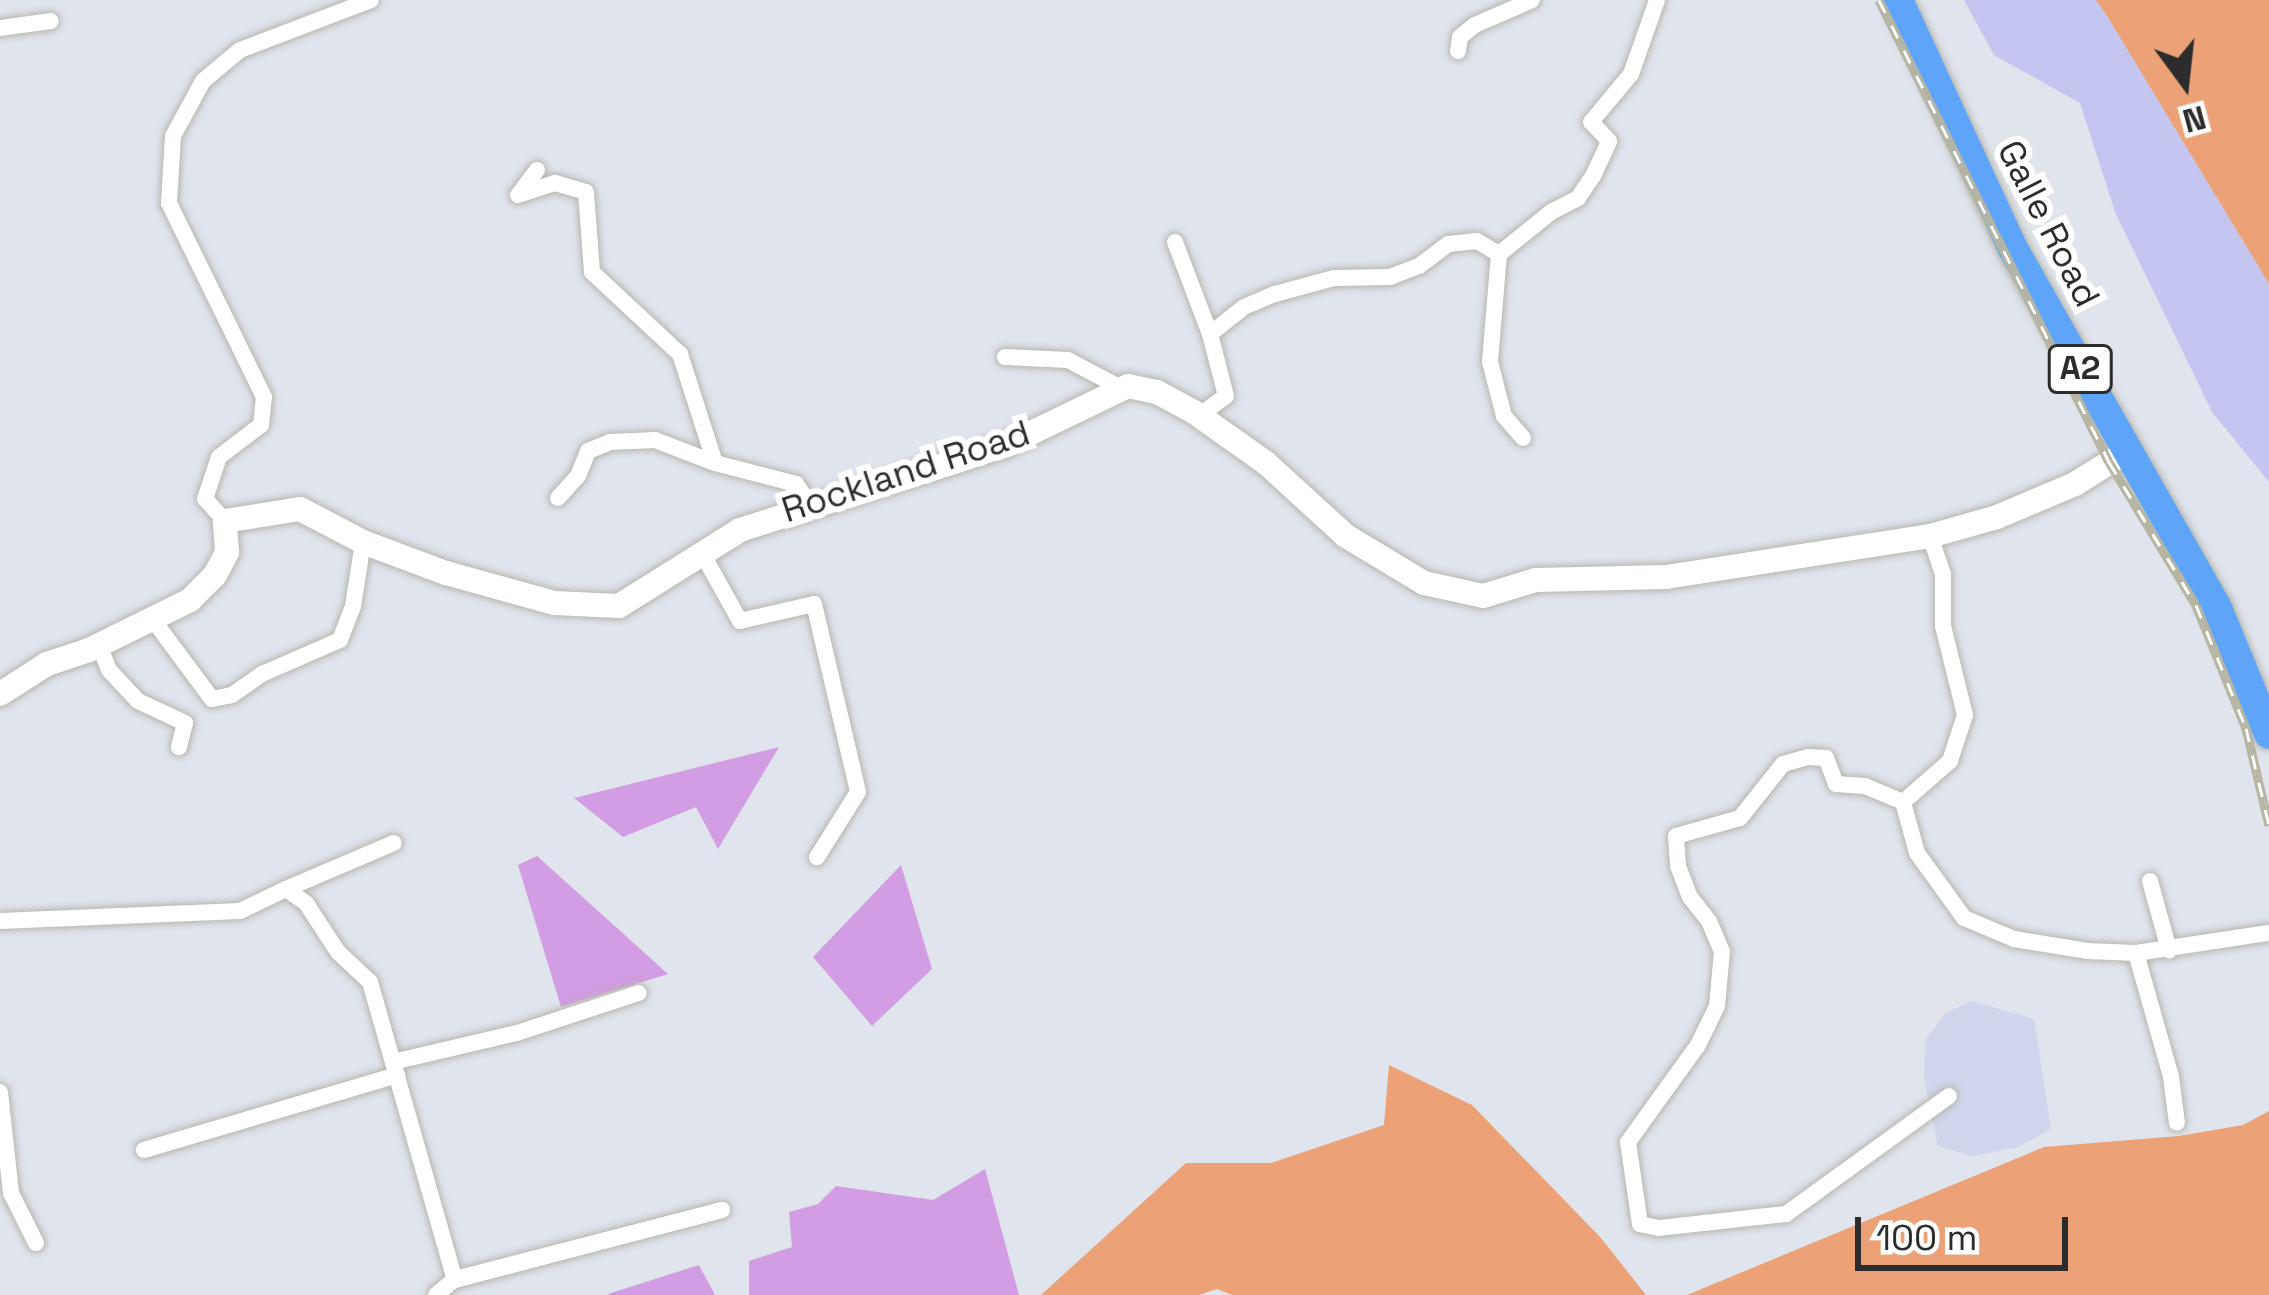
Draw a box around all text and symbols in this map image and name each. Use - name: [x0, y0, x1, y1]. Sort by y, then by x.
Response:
- north arrow: [2125, 24, 2245, 144]
- text: N: [2178, 96, 2210, 142]
- street label: Galle Road: [1988, 134, 2108, 314]
- road number: A2: [2047, 342, 2113, 396]
- street label: Rockland Road: [777, 412, 1035, 532]
- scale bar: [1861, 1193, 2074, 1267]
- text: 100 m: [1876, 1215, 1977, 1261]

